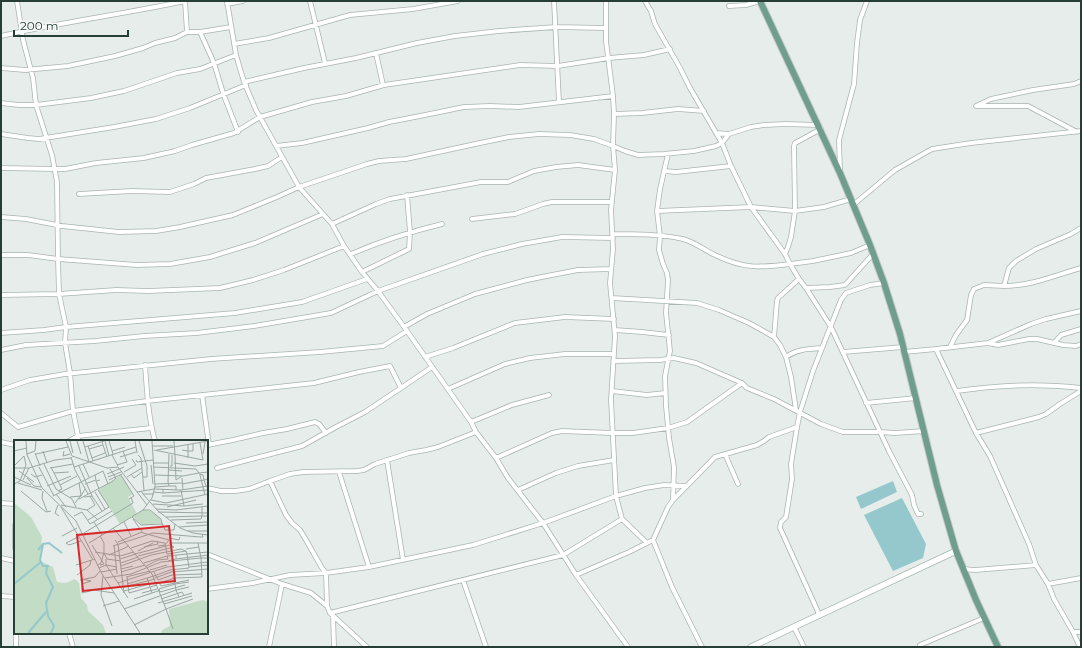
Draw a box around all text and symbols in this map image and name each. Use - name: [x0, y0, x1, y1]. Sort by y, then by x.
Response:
- scale bar: [14, 12, 128, 38]
- text: 200 m: [20, 18, 59, 33]
- inset map: [14, 440, 208, 634]

